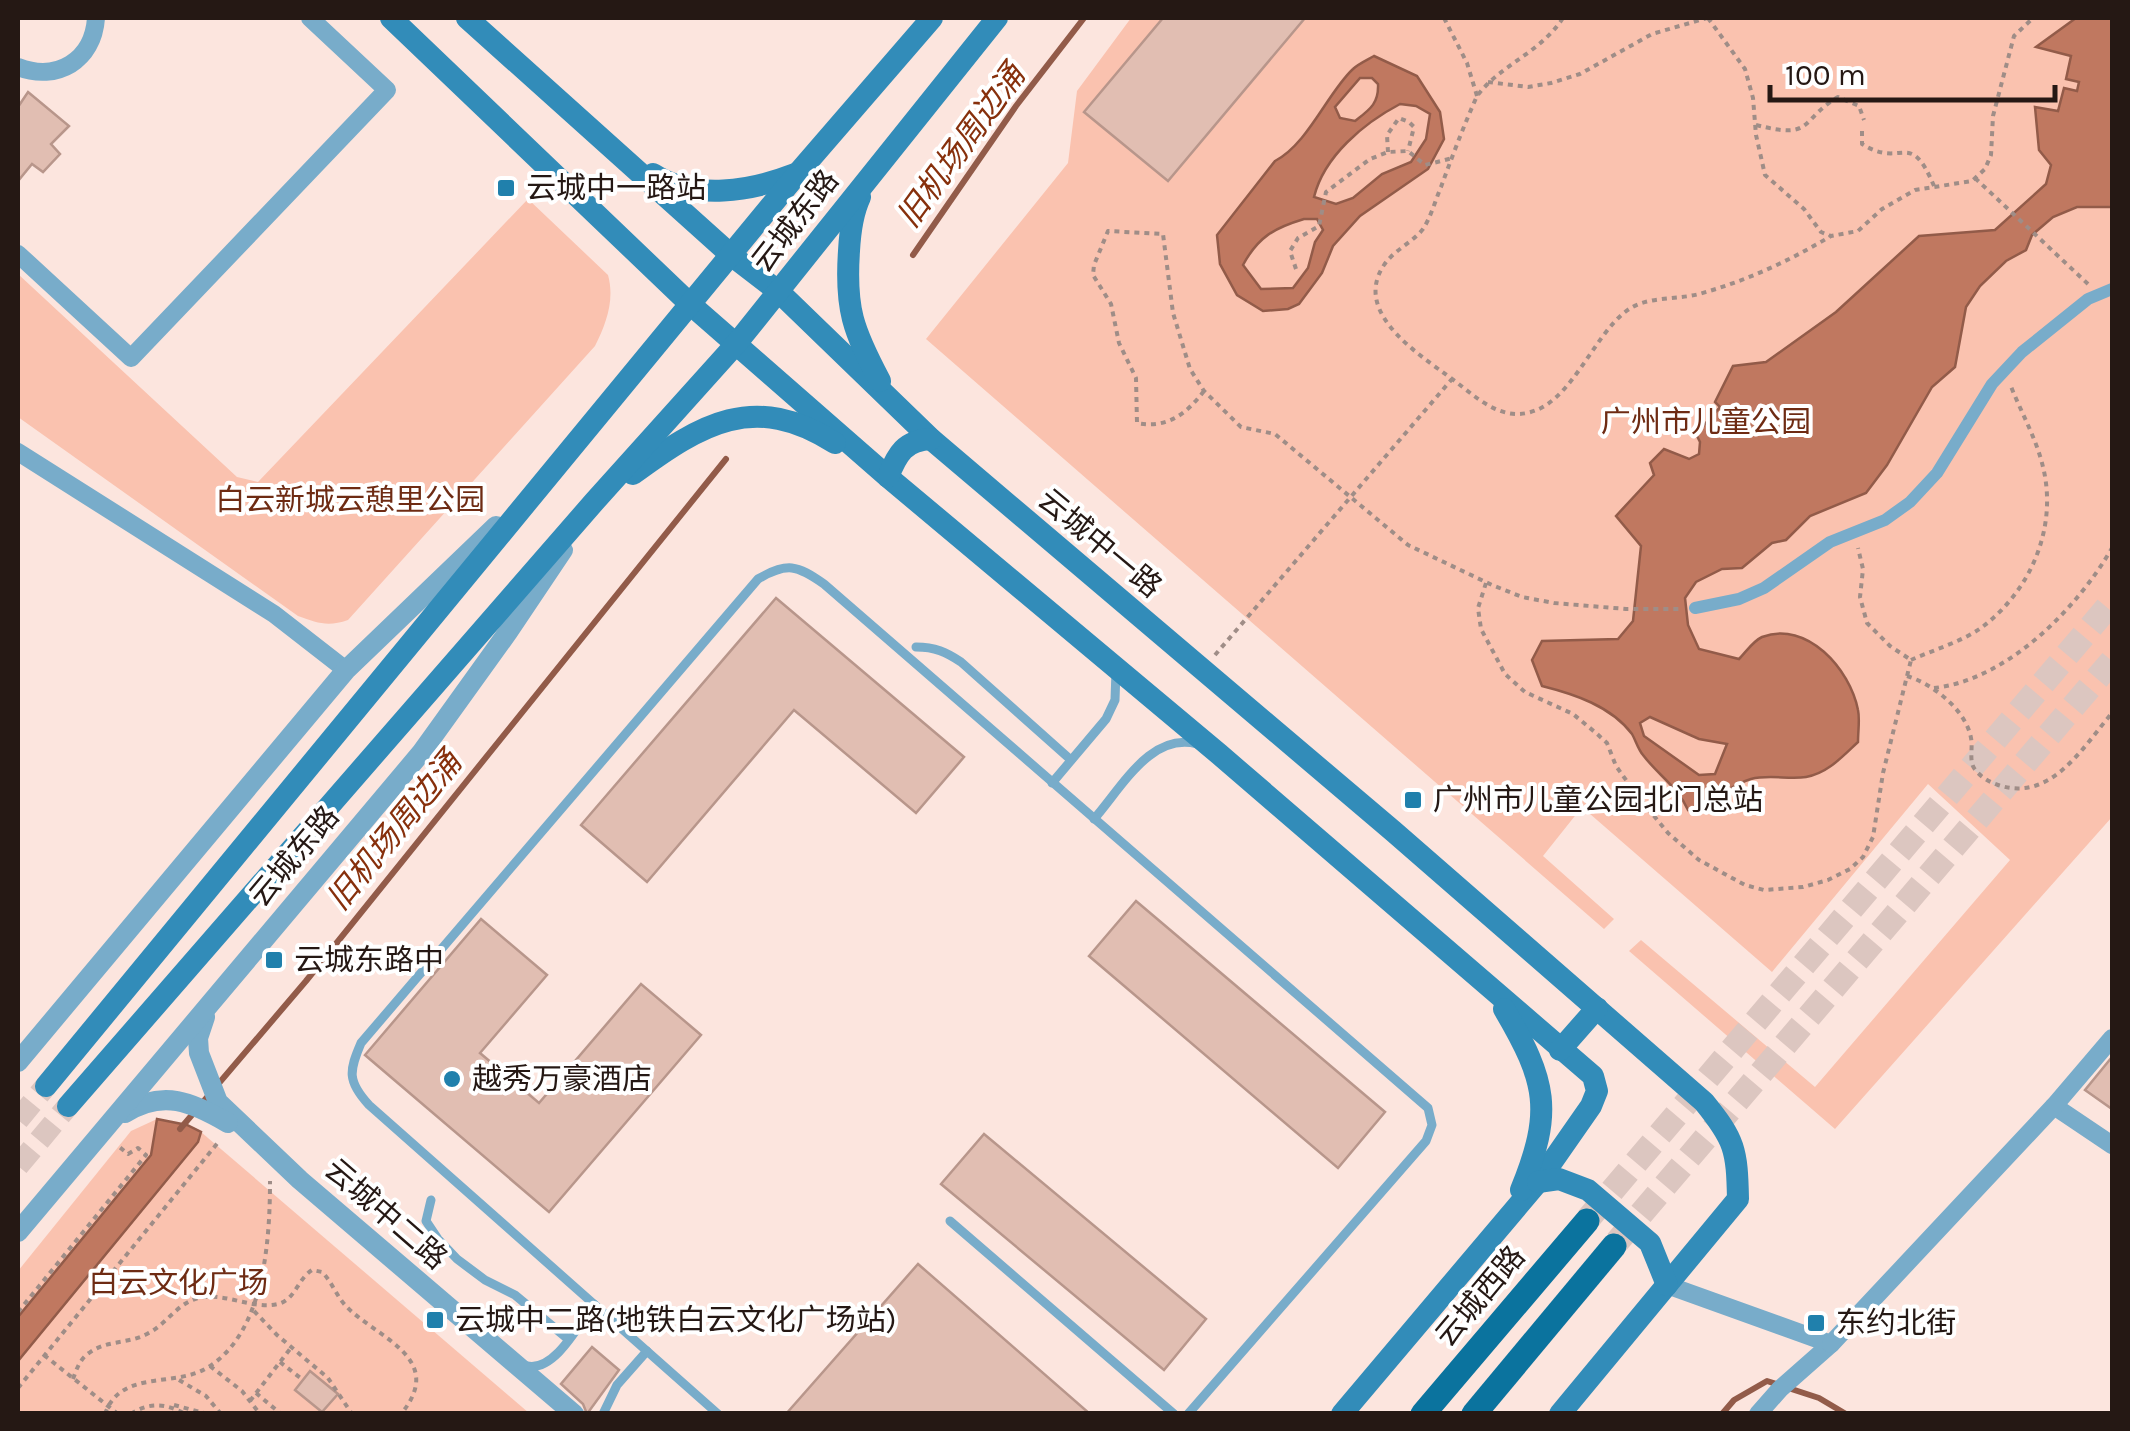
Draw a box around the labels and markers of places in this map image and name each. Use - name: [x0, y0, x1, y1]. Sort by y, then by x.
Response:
- place label: 云城中一路站: [526, 170, 706, 206]
- marker: 云城中一路站: [495, 177, 517, 199]
- place label: 广州市儿童公园北门总站: [1433, 782, 1763, 818]
- marker: 广州市儿童公园北门总站: [1402, 789, 1424, 811]
- place label: 云城东路中: [294, 942, 444, 978]
- marker: 云城东路中: [263, 949, 285, 971]
- place label: 越秀万豪酒店: [472, 1061, 652, 1097]
- marker: 越秀万豪酒店: [441, 1068, 463, 1090]
- place label: 云城中二路(地铁白云文化广场站): [455, 1302, 896, 1338]
- place label: 东约北街: [1836, 1305, 1956, 1341]
- marker: 云城中二路(地铁白云文化广场站): [424, 1309, 446, 1331]
- marker: 东约北街: [1805, 1312, 1827, 1334]

